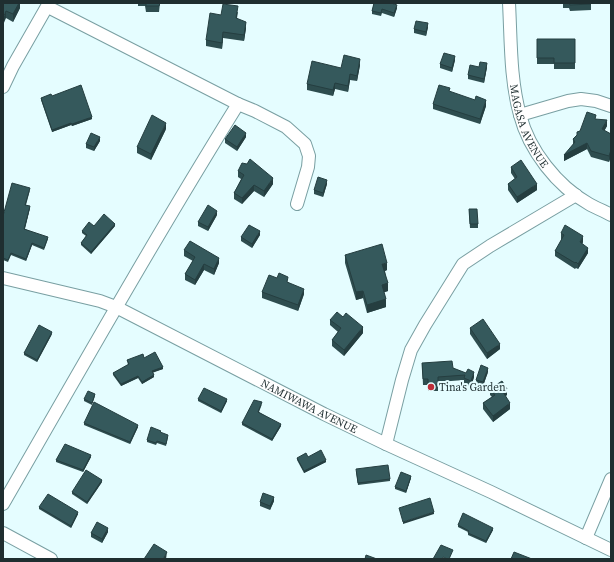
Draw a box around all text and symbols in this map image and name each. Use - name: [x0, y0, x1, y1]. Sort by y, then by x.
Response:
- street label: MAGASA AVENUE: [506, 83, 552, 171]
- street label: NAMIWAWA AVENUE: [259, 375, 360, 437]
- place label: Tina's Garden: [439, 380, 506, 395]
- marker: Tina's Garden: [426, 382, 436, 392]

